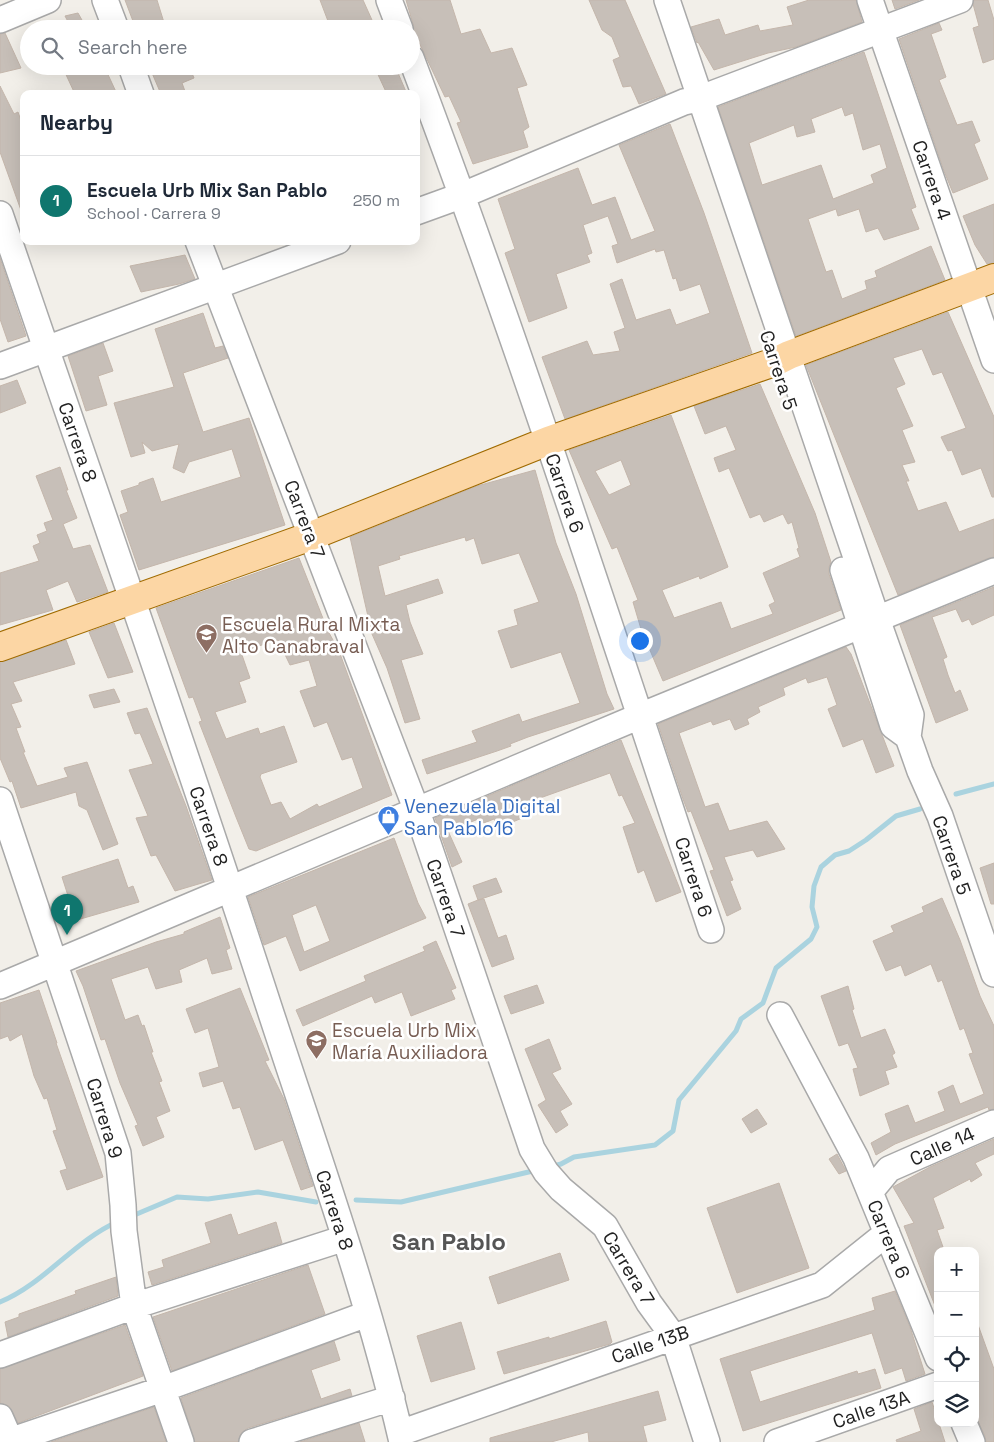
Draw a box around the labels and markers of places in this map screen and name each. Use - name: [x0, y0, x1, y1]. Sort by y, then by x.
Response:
- place label: Escuela Rural Mixta Alto Canabraval: [222, 612, 400, 659]
- school or university icon: Escuela Rural Mixta Alto Canabraval: [194, 623, 218, 654]
- place label: Venezuela Digital San Pablo16: [404, 794, 560, 841]
- shop icon: Venezuela Digital San Pablo16: [376, 805, 400, 836]
- pin: 1: [51, 894, 83, 935]
- place label: Escuela Urb Mix María Auxiliadora: [332, 1018, 488, 1065]
- school or university icon: Escuela Urb Mix María Auxiliadora: [304, 1029, 328, 1060]

